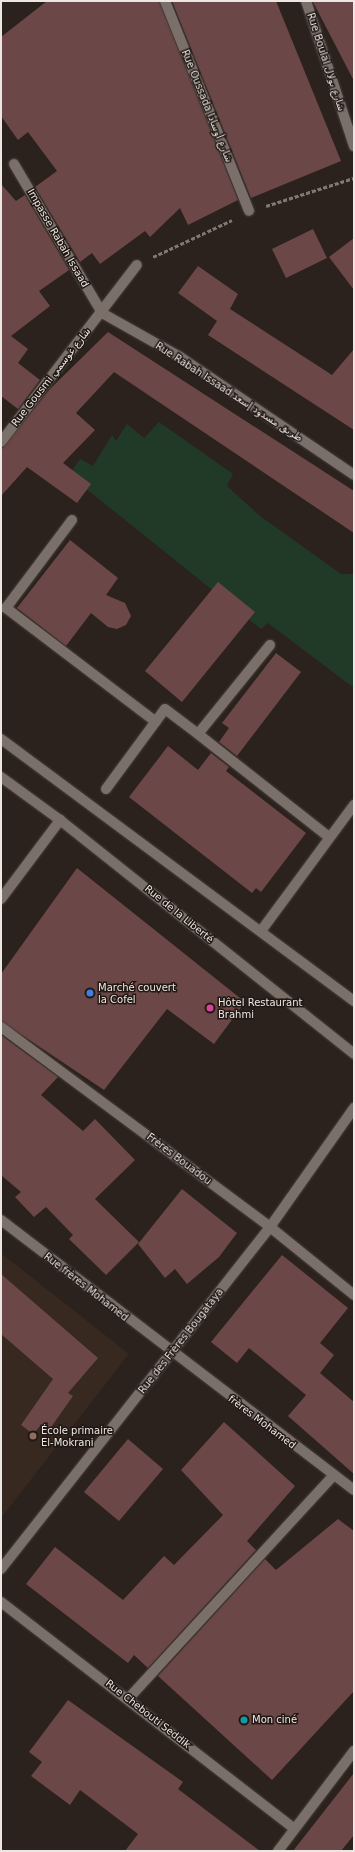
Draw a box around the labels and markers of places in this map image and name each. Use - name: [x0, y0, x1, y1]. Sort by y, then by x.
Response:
- place label: Marché couvert la Cofel: [98, 981, 176, 1004]
- marker: Marché couvert la Cofel: [85, 988, 95, 998]
- place label: Hôtel Restaurant Brahmi: [218, 996, 302, 1020]
- marker: Hôtel Restaurant Brahmi: [205, 1003, 215, 1013]
- place label: École primaire El-Mokrani: [41, 1424, 113, 1448]
- marker: École primaire El-Mokrani: [28, 1431, 38, 1441]
- place label: Mon ciné: [252, 1714, 297, 1726]
- marker: Mon ciné: [239, 1715, 249, 1725]

